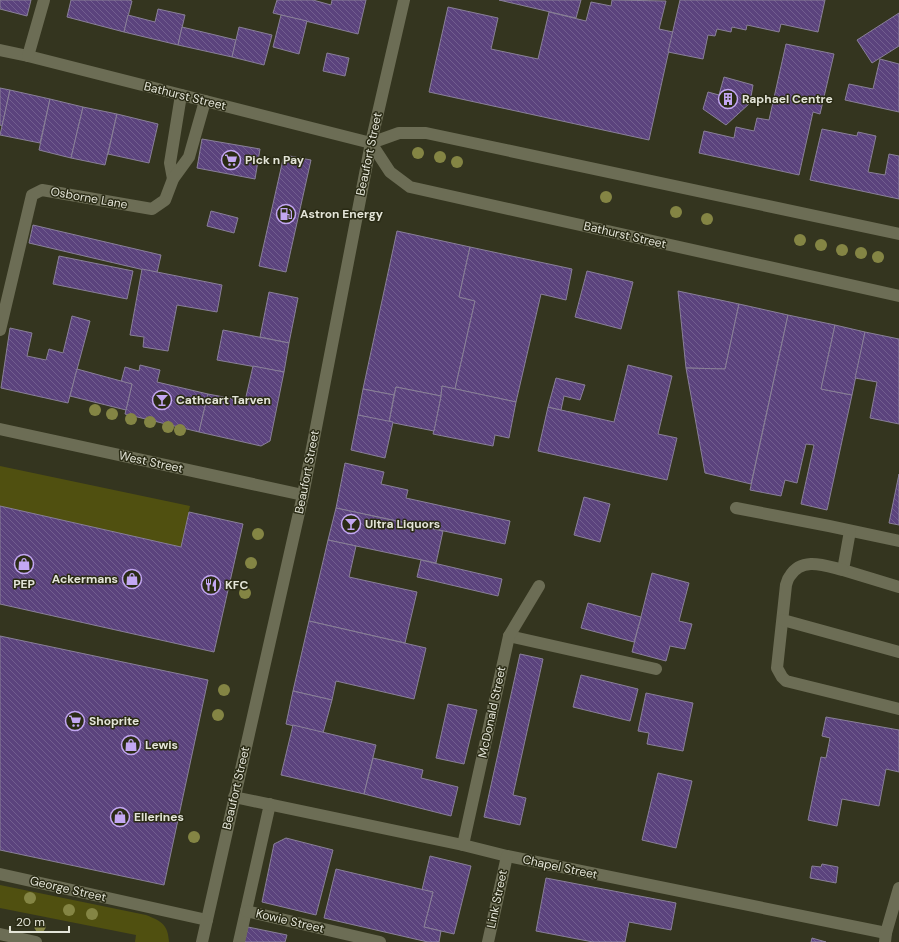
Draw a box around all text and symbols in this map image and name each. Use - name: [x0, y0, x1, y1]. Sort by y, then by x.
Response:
- street label: Bathurst Street: [142, 78, 228, 114]
- building icon: Raphael Centre: [717, 88, 739, 110]
- place label: Raphael Centre: [742, 91, 833, 107]
- street label: Beaufort Street: [352, 111, 386, 197]
- supermarket icon: Pick n Pay: [220, 149, 242, 171]
- place label: Pick n Pay: [245, 152, 305, 168]
- street label: Osborne Lane: [49, 183, 129, 213]
- fuel station icon: Astron Energy: [275, 203, 297, 225]
- place label: Astron Energy: [300, 206, 384, 222]
- street label: Bathurst Street: [582, 218, 668, 252]
- bar icon: Cathcart Tarven: [151, 389, 173, 411]
- place label: Cathcart Tarven: [176, 392, 271, 408]
- street label: Beaufort Street: [291, 429, 323, 515]
- street label: West Street: [117, 447, 185, 477]
- bar icon: Ultra Liquors: [340, 513, 362, 535]
- place label: Ultra Liquors: [365, 516, 440, 532]
- shop icon: PEP: [13, 553, 35, 575]
- shop icon: Ackermans: [121, 568, 143, 590]
- place label: Ackermans: [52, 571, 118, 587]
- restaurant icon: KFC: [200, 574, 222, 596]
- place label: PEP: [13, 576, 35, 592]
- place label: KFC: [225, 577, 249, 593]
- street label: McDonald Street: [474, 664, 510, 759]
- supermarket icon: Shoprite: [64, 710, 86, 732]
- place label: Shoprite: [89, 713, 139, 729]
- shop icon: Lewis: [120, 734, 142, 756]
- place label: Lewis: [145, 737, 178, 753]
- street label: Beaufort Street: [219, 745, 253, 831]
- shop icon: Ellerines: [109, 806, 131, 828]
- place label: Ellerines: [134, 809, 184, 825]
- street label: Chapel Street: [521, 851, 599, 883]
- street label: Link Street: [483, 868, 511, 930]
- street label: George Street: [28, 872, 108, 906]
- street label: Kowie Street: [254, 905, 326, 937]
- scale bar: [10, 908, 69, 934]
- text: 20 m: [16, 914, 45, 930]

